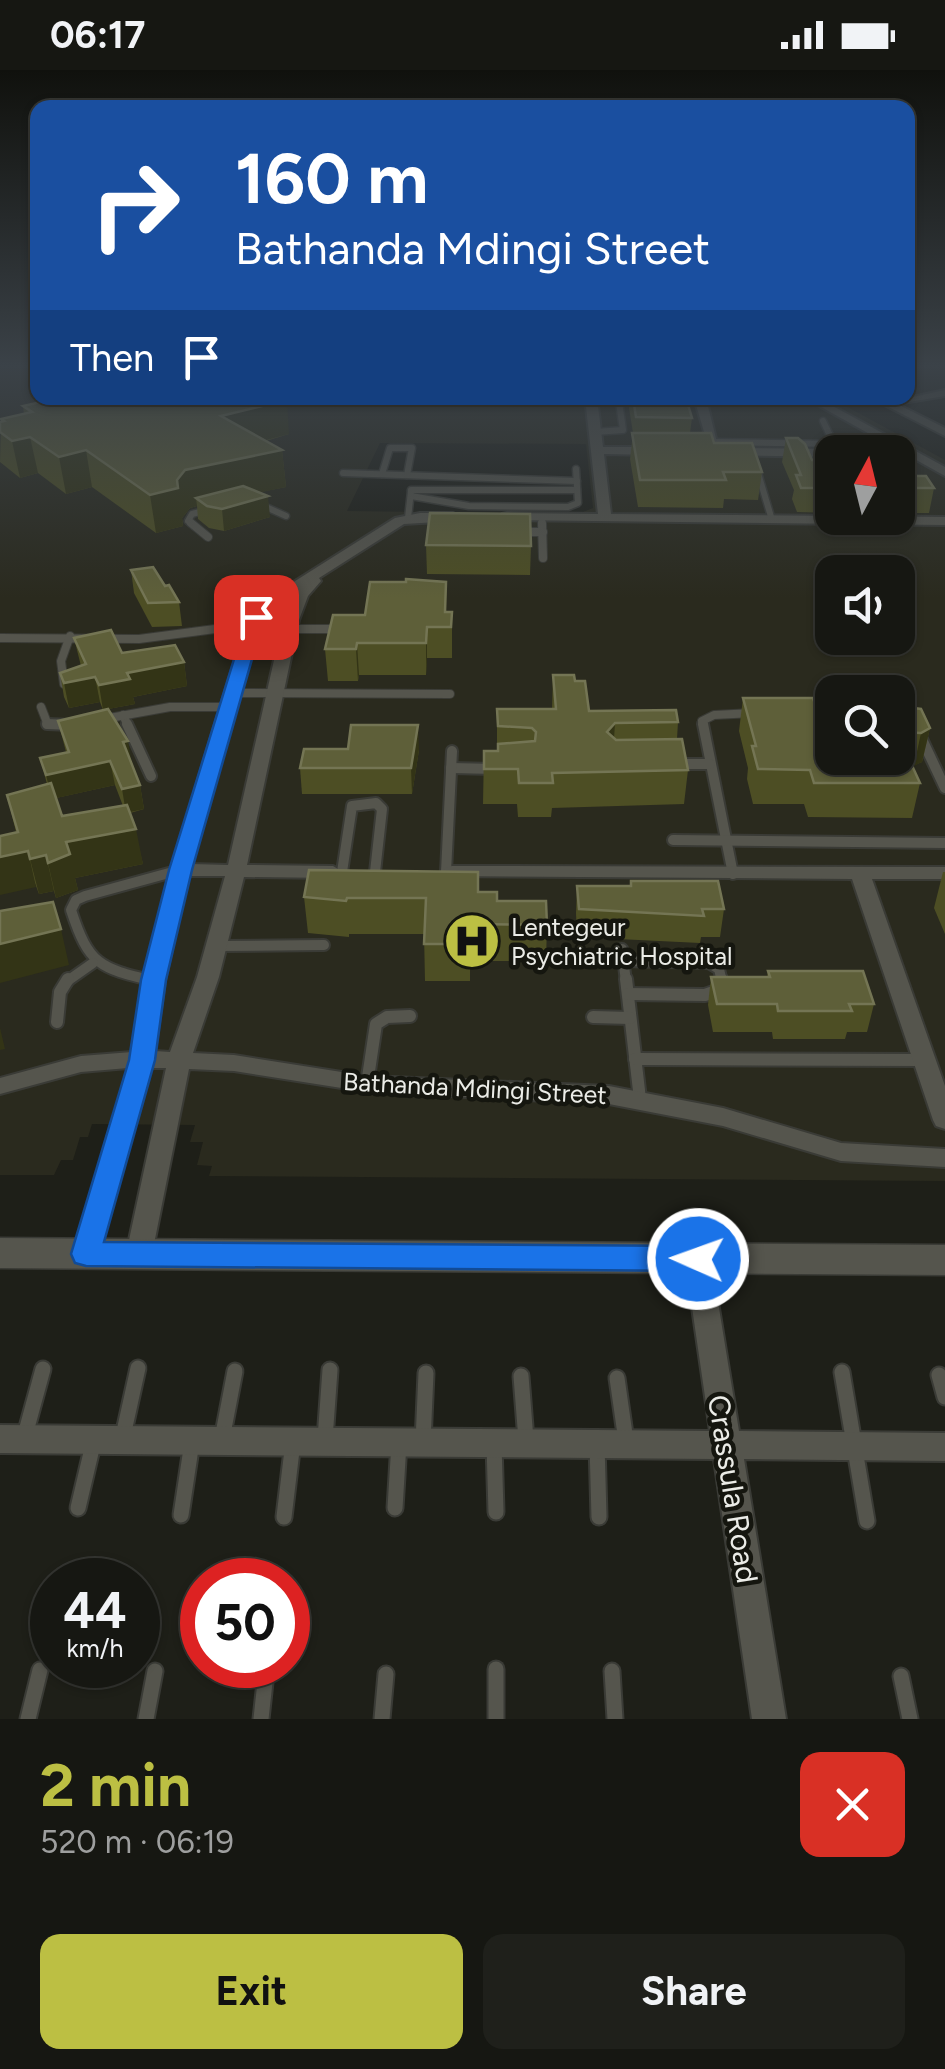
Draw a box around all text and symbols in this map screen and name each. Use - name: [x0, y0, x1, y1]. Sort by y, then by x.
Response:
- text: 06:17: [50, 12, 145, 58]
- text: 160 m: [235, 136, 428, 221]
- icon: right: [70, 140, 200, 270]
- text: Bathanda Mdingi Street: [235, 221, 710, 275]
- icon: arrive: [174, 330, 229, 385]
- text: Then: [70, 335, 154, 381]
- north arrow: [815, 435, 915, 535]
- map controls: [815, 435, 915, 775]
- button: sound: [815, 555, 915, 655]
- pin: [214, 575, 299, 660]
- icon: arrive: [229, 590, 284, 645]
- button: search: [815, 675, 915, 775]
- hospital icon: Lentegeur Psychiatric Hospital: [442, 911, 502, 971]
- place label: Lentegeur Psychiatric Hospital: [511, 912, 732, 971]
- street label: Bathanda Mdingi Street: [342, 1066, 608, 1110]
- position arrow: [646, 1207, 750, 1311]
- street label: Crassula Road: [700, 1392, 766, 1586]
- speed limit sign: 50: [180, 1558, 310, 1688]
- text: 44: [63, 1580, 127, 1641]
- text: km/h: [66, 1633, 124, 1663]
- text: 2 min: [40, 1749, 191, 1821]
- button: close: [800, 1752, 905, 1857]
- text: 520 m · 06:19: [40, 1823, 234, 1861]
- button: Exit: [40, 1934, 463, 2049]
- button: Share: [483, 1934, 905, 2049]

